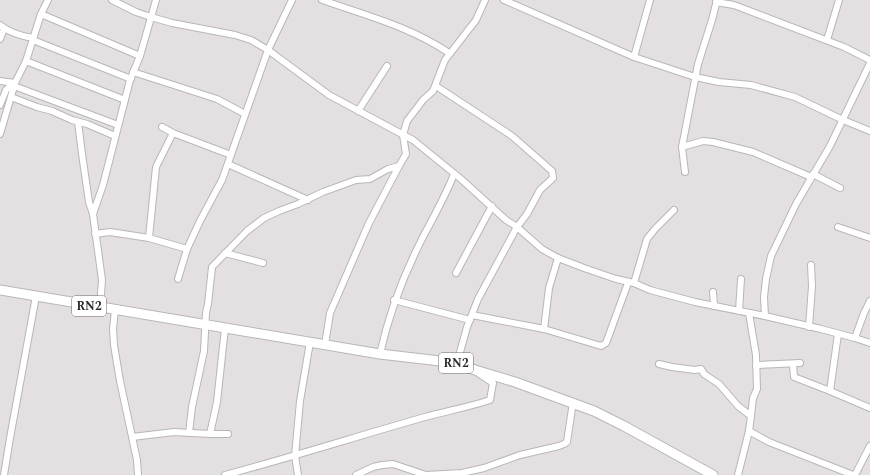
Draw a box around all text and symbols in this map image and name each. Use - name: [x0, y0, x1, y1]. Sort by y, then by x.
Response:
- road number: RN2: [72, 296, 106, 316]
- road number: RN2: [439, 353, 473, 373]

